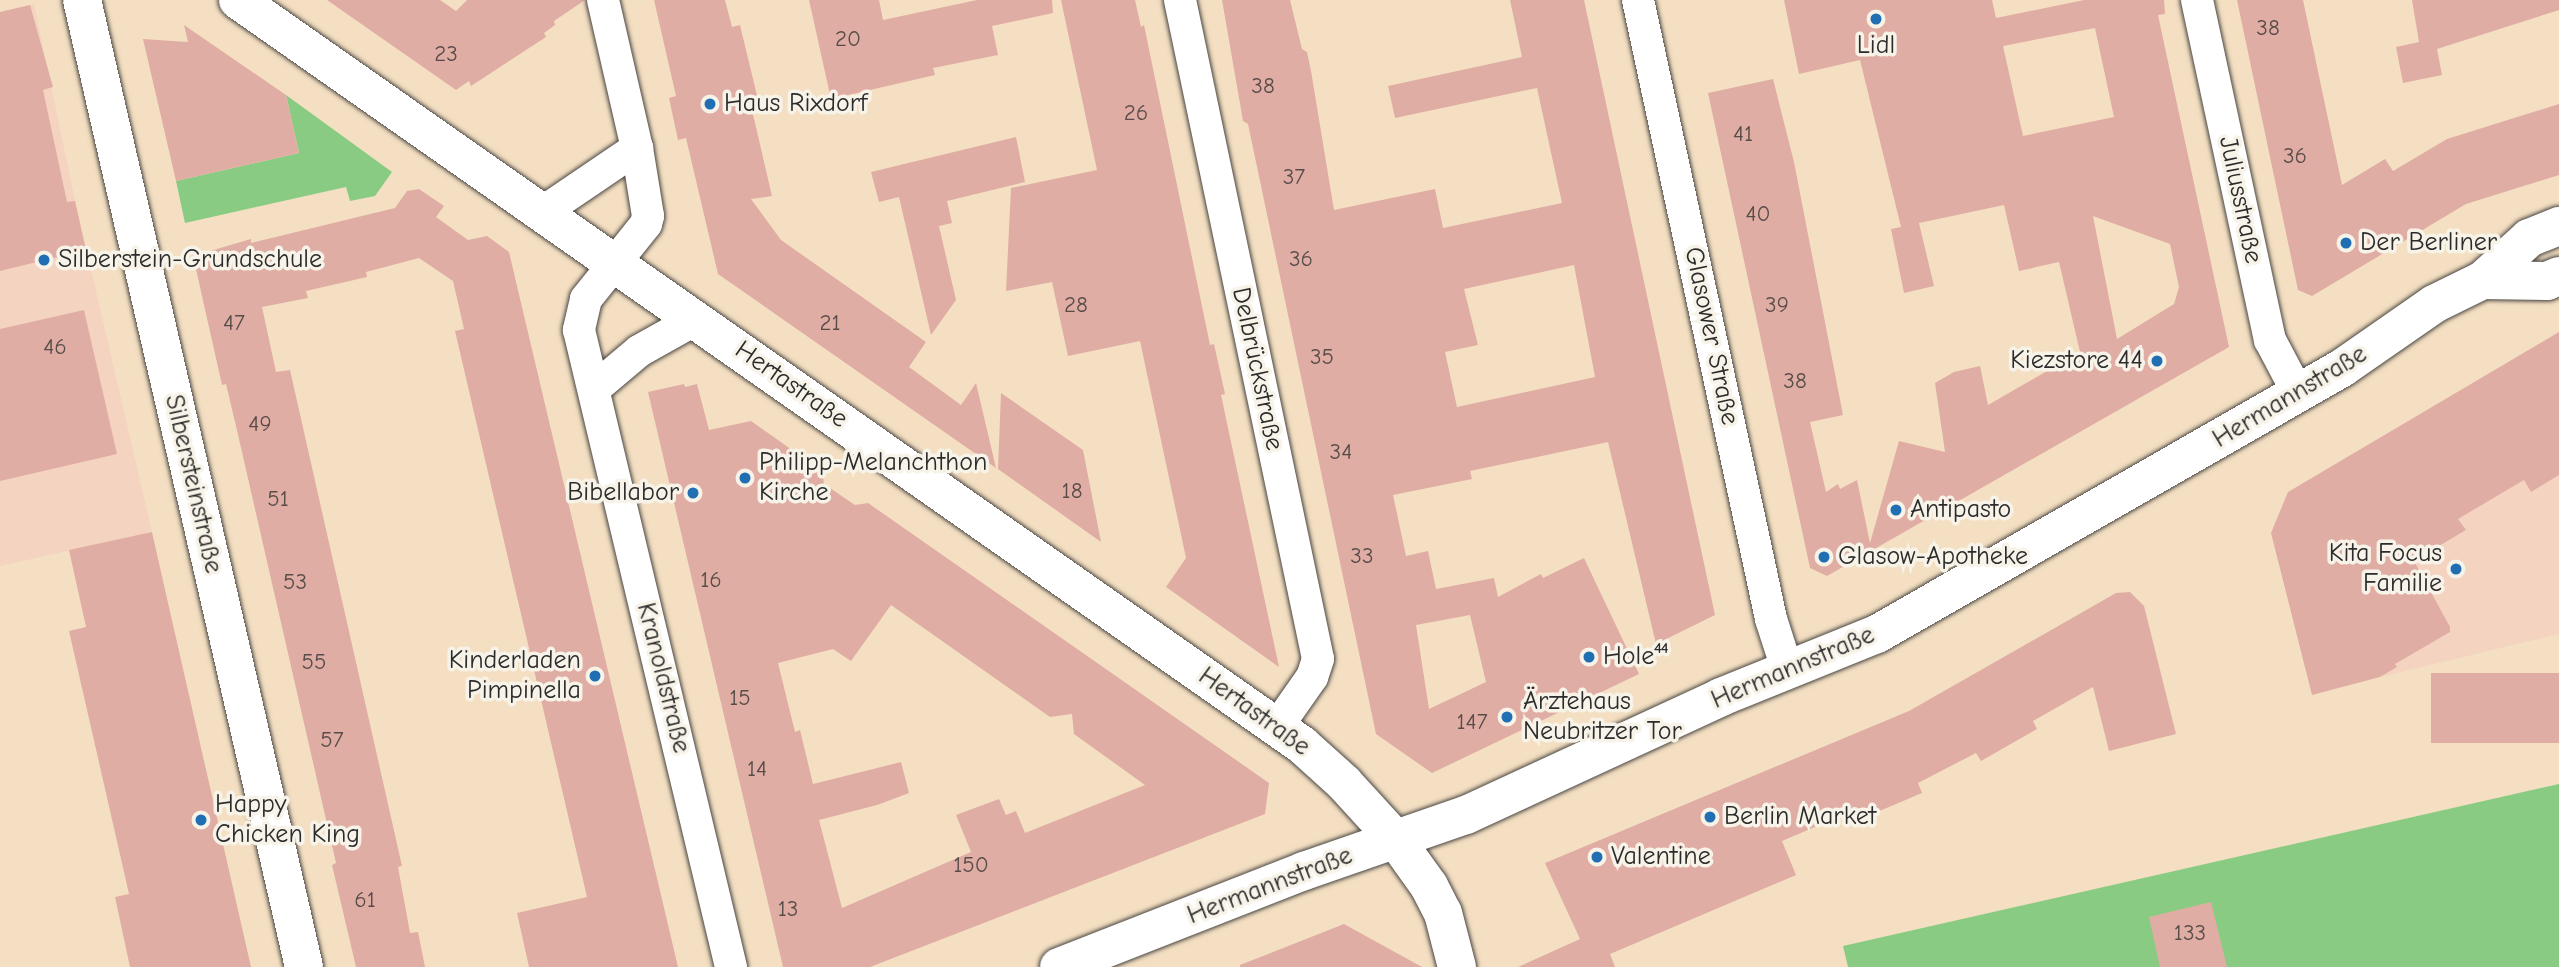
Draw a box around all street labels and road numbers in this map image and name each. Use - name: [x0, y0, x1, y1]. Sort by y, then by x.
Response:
- street label: Juliusstraße: [2211, 134, 2269, 266]
- street label: Glasower Straße: [1677, 244, 1745, 428]
- street label: Delbrückstraße: [1224, 285, 1290, 453]
- street label: Hertastraße: [729, 335, 853, 435]
- street label: Hermannstraße: [2207, 339, 2373, 455]
- street label: Silbersteinstraße: [157, 392, 229, 576]
- street label: Kranoldstraße: [629, 600, 697, 756]
- street label: Hermannstraße: [1707, 620, 1879, 716]
- street label: Hertastraße: [1192, 661, 1316, 763]
- street label: Hermannstraße: [1183, 840, 1357, 932]

